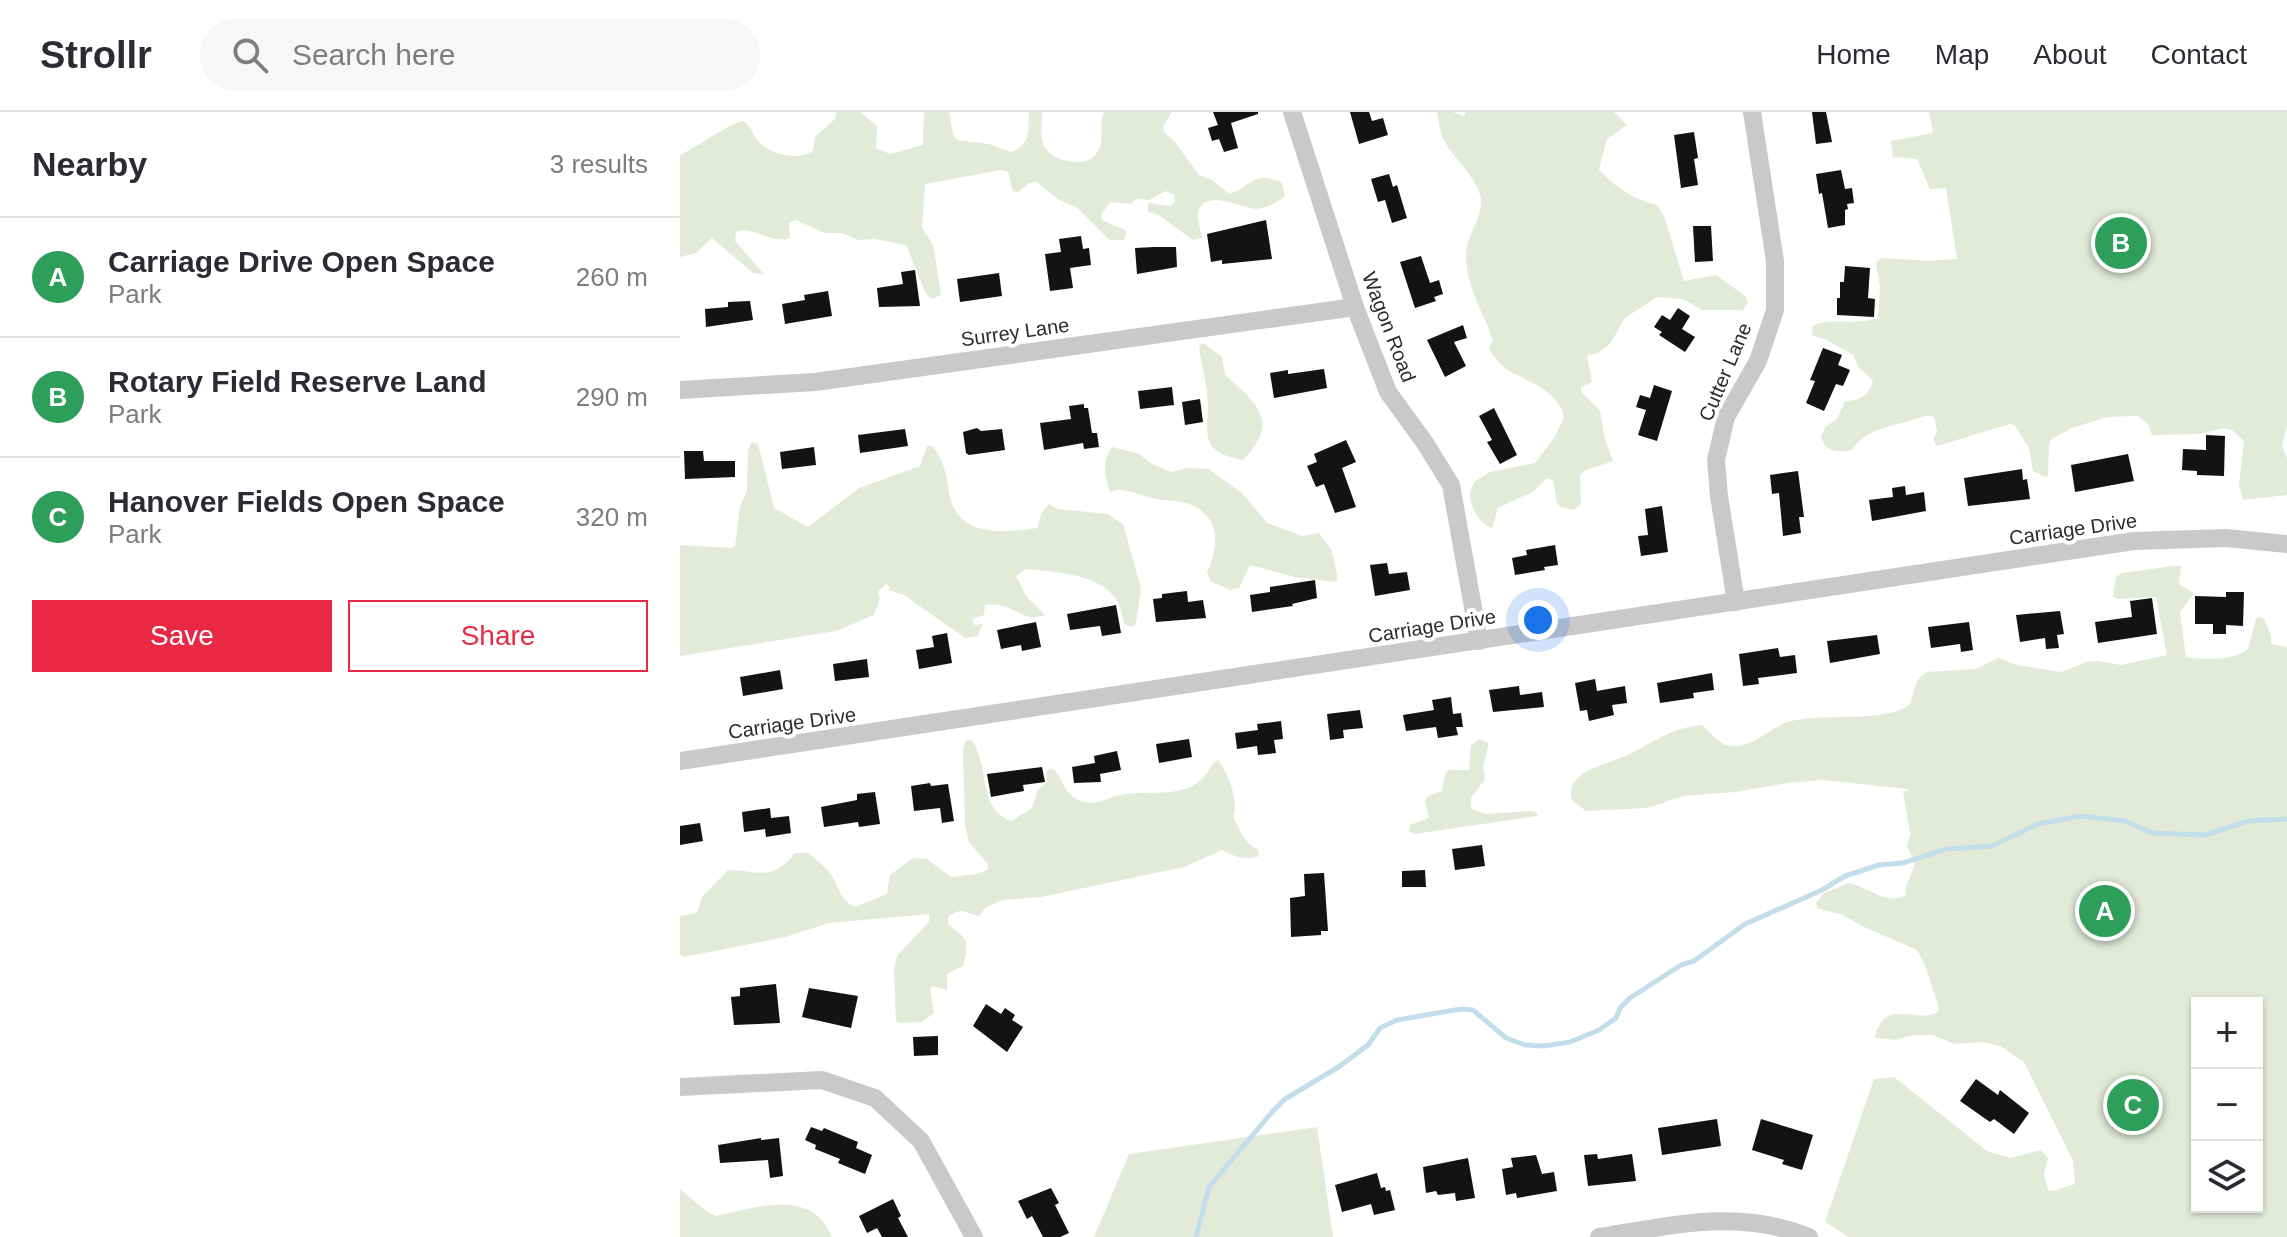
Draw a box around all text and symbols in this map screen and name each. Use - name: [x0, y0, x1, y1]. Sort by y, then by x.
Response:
- search box: [200, 19, 760, 91]
- icon: search: [228, 33, 272, 77]
- text: Strollr: [40, 34, 152, 76]
- text: Search here: [292, 38, 455, 71]
- text: Home: [1816, 39, 1891, 70]
- text: Map: [1935, 39, 1989, 70]
- text: About: [2033, 39, 2107, 70]
- text: Contact: [2151, 39, 2247, 70]
- text: Nearby: [32, 145, 147, 183]
- text: 3 results: [550, 149, 648, 179]
- pin: B: [2095, 213, 2147, 273]
- text: Carriage Drive Open Space: [108, 245, 495, 278]
- text: A: [49, 262, 67, 292]
- text: 260 m: [576, 262, 648, 292]
- street label: Wagon Road: [1358, 269, 1420, 385]
- text: Park: [108, 279, 161, 309]
- street label: Surrey Lane: [960, 314, 1070, 350]
- street label: Cutter Lane: [1694, 320, 1756, 424]
- text: Rotary Field Reserve Land: [108, 365, 486, 398]
- text: B: [49, 382, 67, 412]
- text: 290 m: [576, 382, 648, 412]
- text: Park: [108, 399, 161, 429]
- text: Hanover Fields Open Space: [108, 485, 505, 518]
- text: C: [49, 502, 67, 532]
- text: 320 m: [576, 502, 648, 532]
- street label: Carriage Drive: [2008, 509, 2138, 549]
- text: Park: [108, 519, 161, 549]
- button: Save: [32, 600, 332, 672]
- button: Share: [348, 600, 648, 672]
- your location: [1518, 600, 1558, 640]
- street label: Carriage Drive: [1367, 605, 1497, 647]
- street label: Carriage Drive: [727, 703, 857, 743]
- pin: A: [2079, 881, 2131, 941]
- map controls: [2191, 997, 2263, 1213]
- button: +: [2191, 997, 2263, 1069]
- button: −: [2191, 1069, 2263, 1141]
- pin: C: [2107, 1075, 2159, 1135]
- button: layers: [2191, 1141, 2263, 1213]

